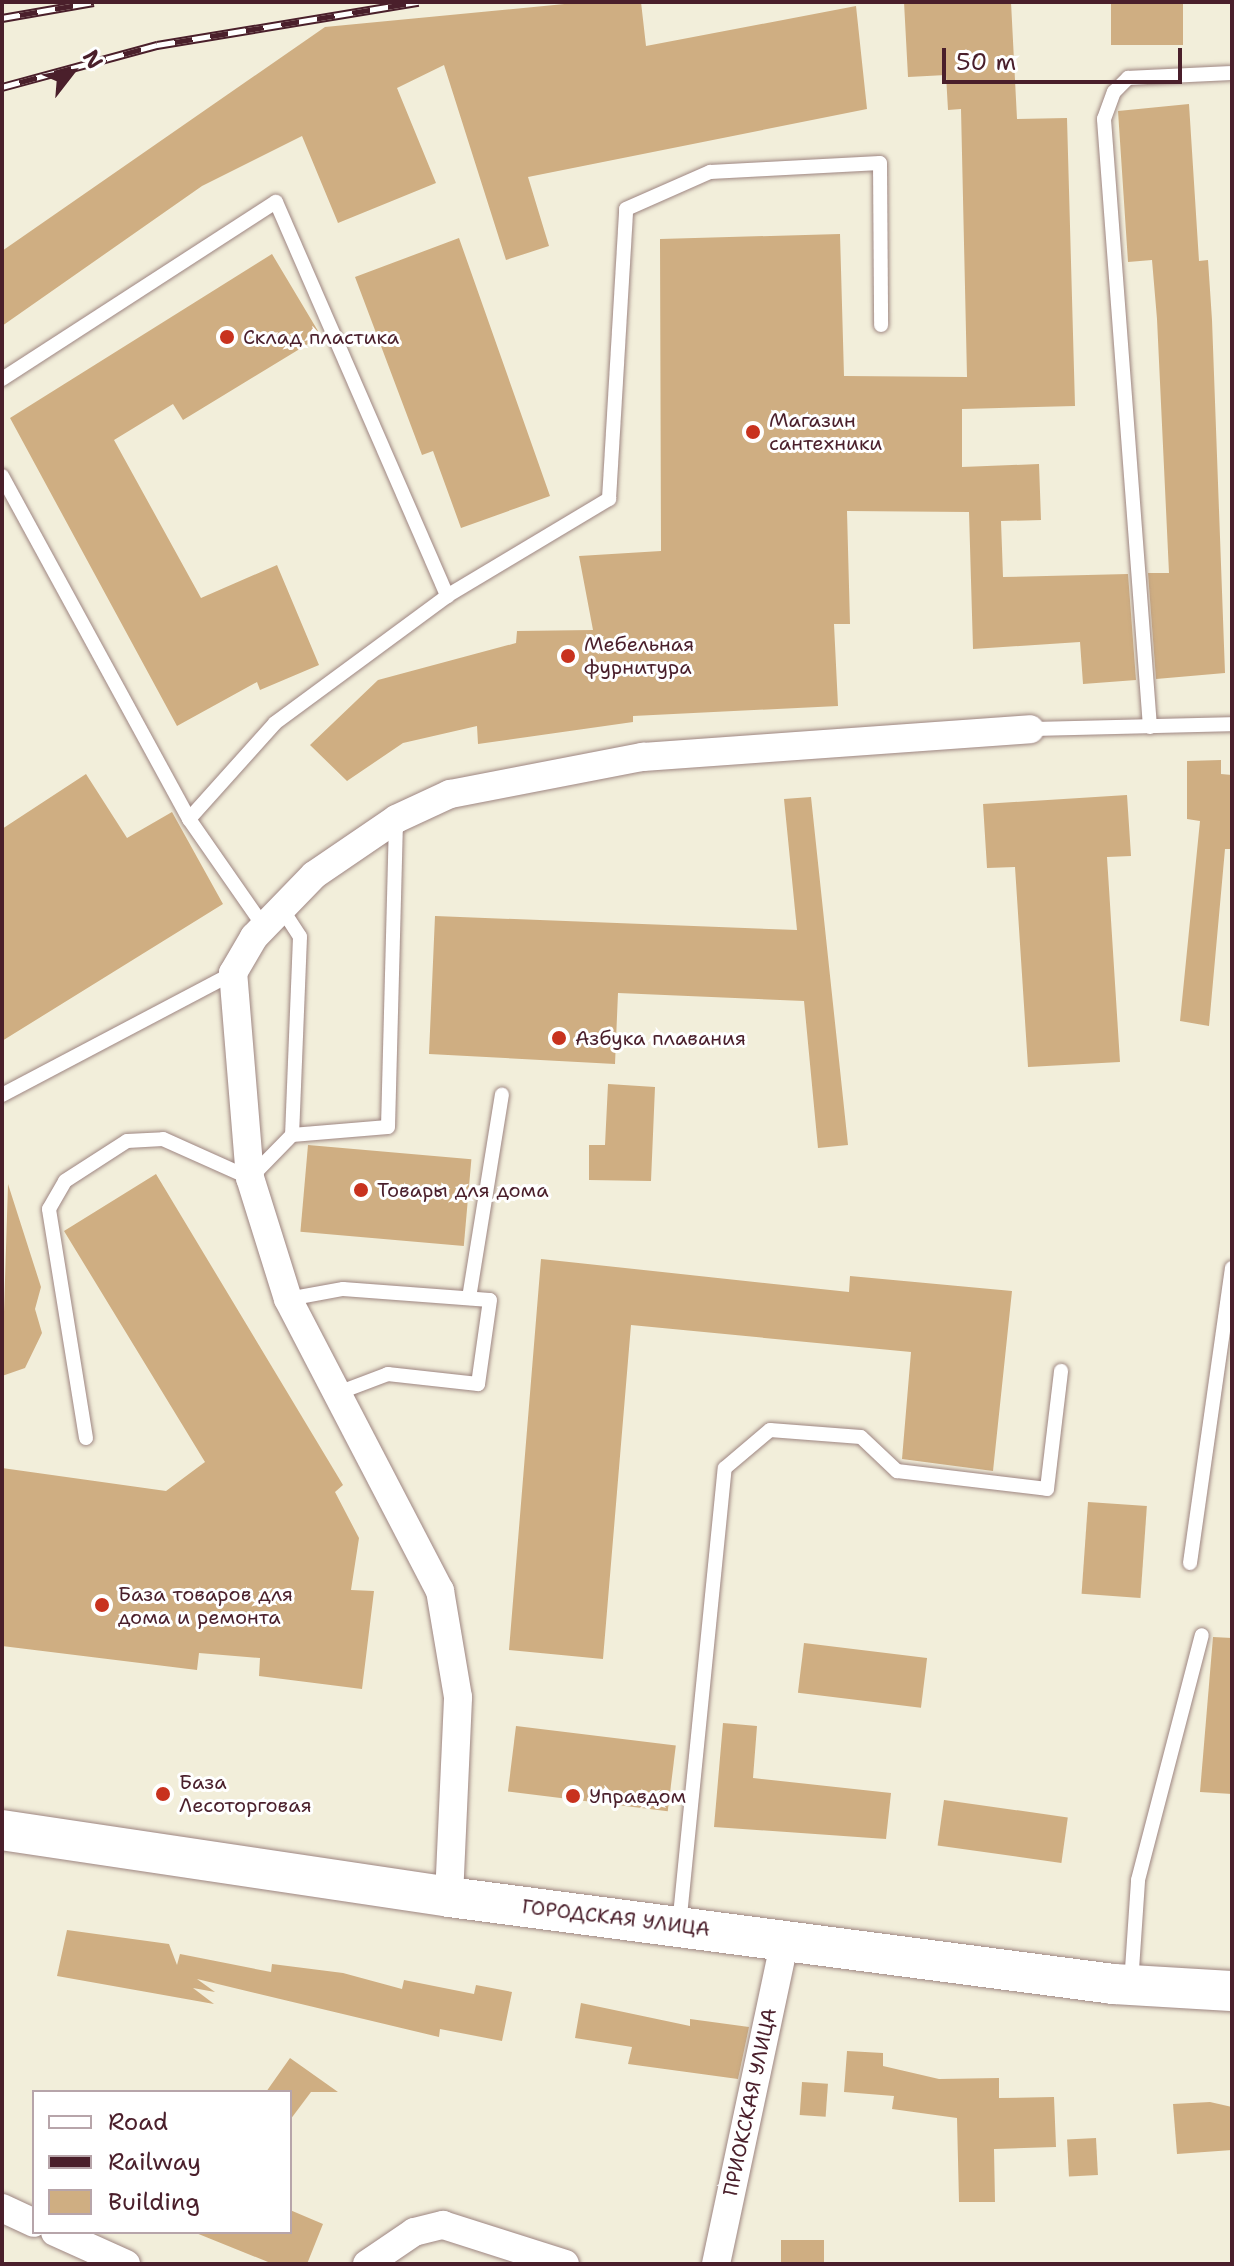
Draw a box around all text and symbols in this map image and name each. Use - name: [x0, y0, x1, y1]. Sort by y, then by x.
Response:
- north arrow: [32, 32, 112, 112]
- scale bar: [946, 32, 1186, 82]
- text: N: [76, 44, 110, 74]
- text: 50 m: [956, 46, 1016, 78]
- place label: Склад пластика: [243, 325, 399, 349]
- marker: Склад пластика: [218, 328, 236, 346]
- place label: Магазин сантехники: [769, 408, 882, 455]
- marker: Магазин сантехники: [744, 423, 762, 441]
- place label: Мебельная фурнитура: [584, 632, 694, 679]
- marker: Мебельная фурнитура: [559, 647, 577, 665]
- place label: Азбука плавания: [575, 1026, 746, 1050]
- marker: Азбука плавания: [550, 1029, 568, 1047]
- place label: Товары для дома: [377, 1178, 549, 1202]
- marker: Товары для дома: [352, 1181, 370, 1199]
- place label: База товаров для дома и ремонта: [118, 1582, 293, 1629]
- marker: База товаров для дома и ремонта: [93, 1596, 111, 1614]
- place label: База Лесоторговая: [179, 1770, 312, 1817]
- place label: Управдом: [589, 1784, 686, 1808]
- marker: База Лесоторговая: [154, 1785, 172, 1803]
- marker: Управдом: [564, 1787, 582, 1805]
- street label: ГОРОДСКАЯ УЛИЦА: [521, 1895, 711, 1941]
- street label: ПРИОКСКАЯ УЛИЦА: [718, 2006, 782, 2198]
- legend: [32, 2090, 292, 2234]
- text: Road: [108, 2106, 168, 2138]
- text: Railway: [108, 2146, 201, 2178]
- text: Building: [108, 2186, 200, 2218]

